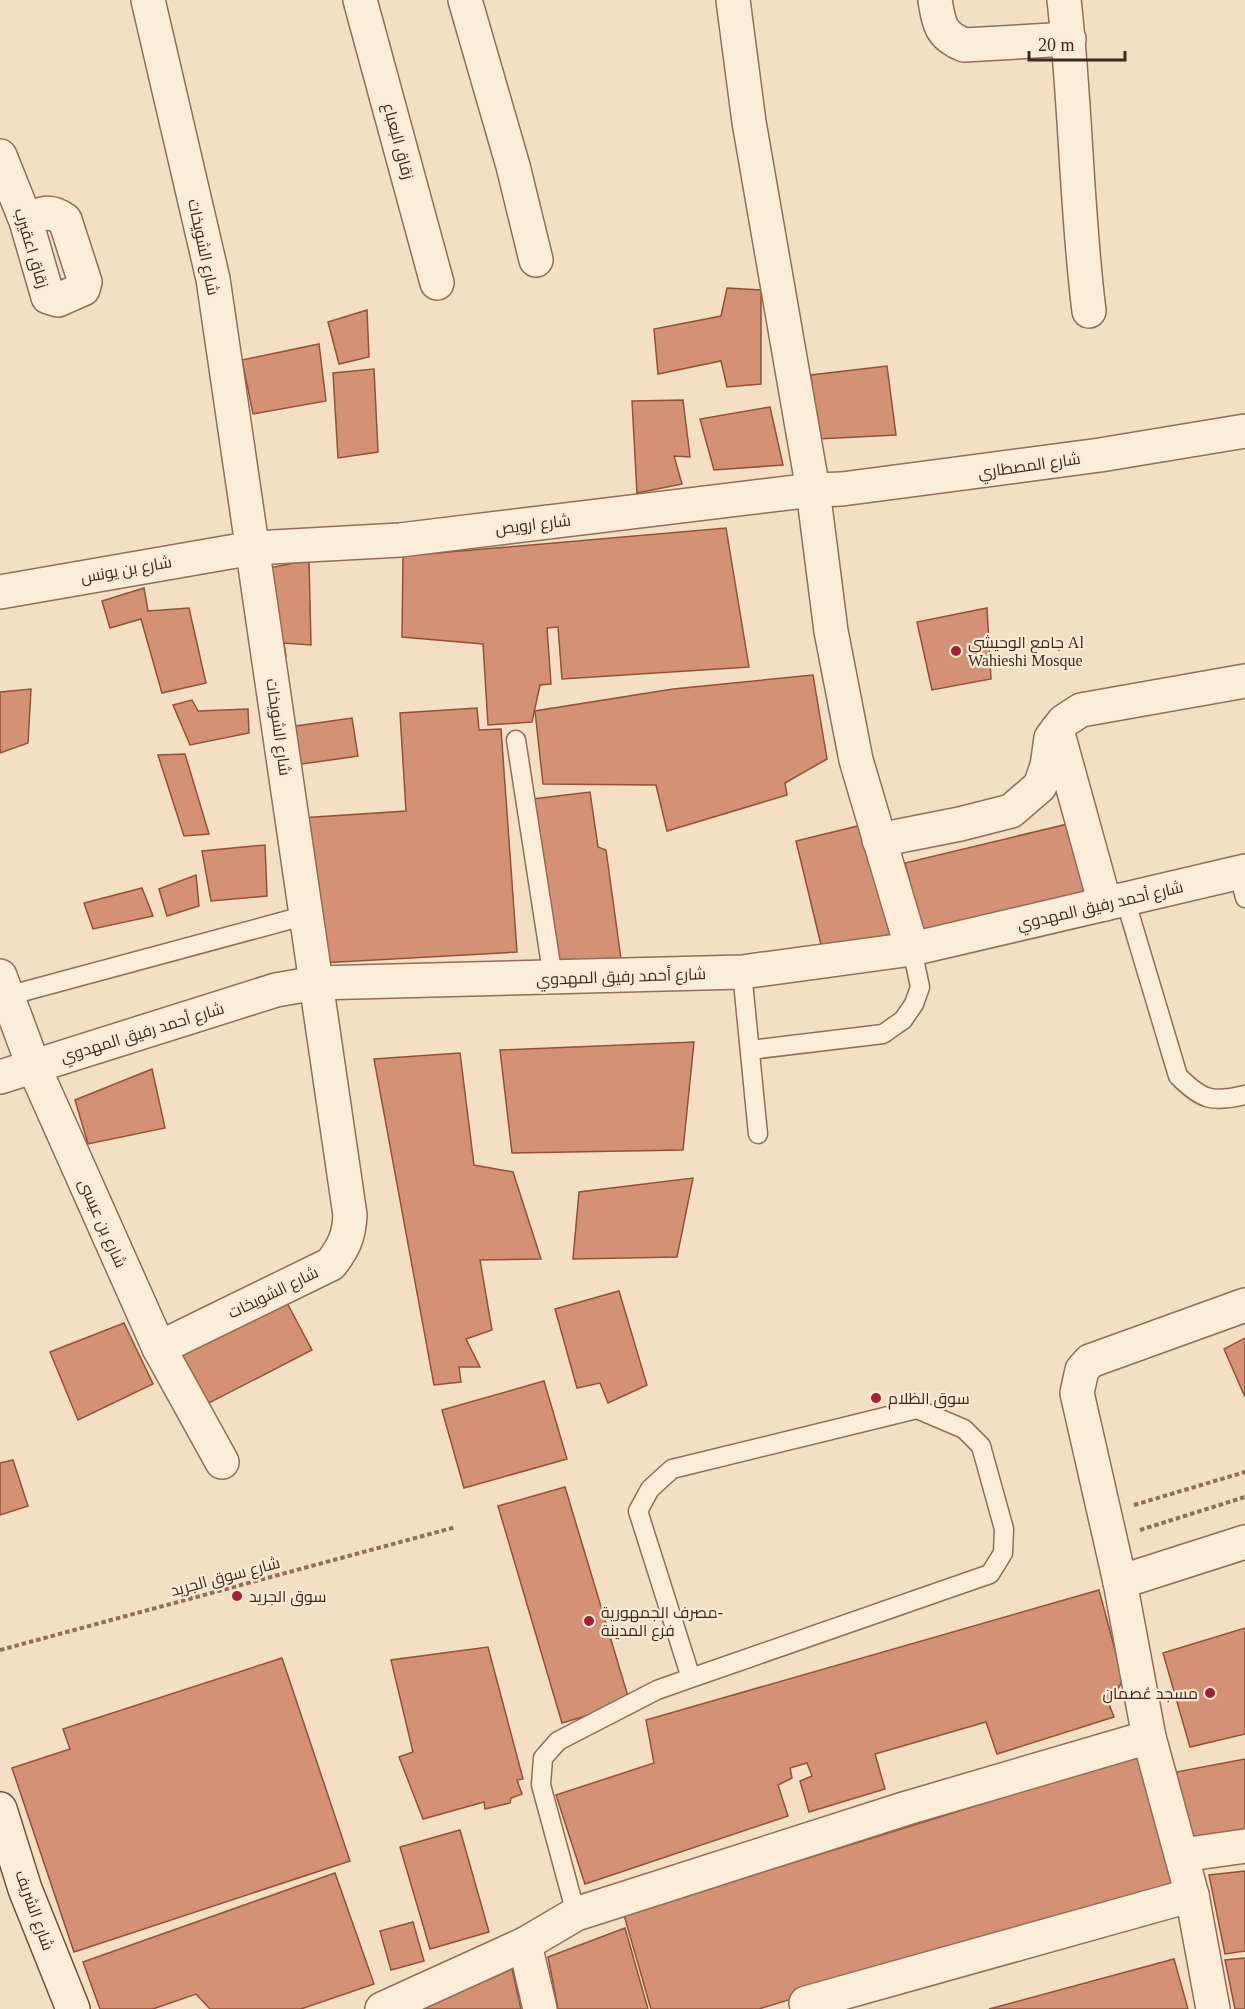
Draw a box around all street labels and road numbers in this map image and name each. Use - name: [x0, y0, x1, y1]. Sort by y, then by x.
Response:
- street label: زقاق البعباع: [377, 101, 417, 182]
- street label: شارع الشويخات: [182, 197, 222, 297]
- street label: زقاق اعقيرب: [9, 206, 52, 291]
- street label: شارع المصطاري: [977, 450, 1082, 486]
- street label: شارع ارويص: [494, 511, 572, 541]
- street label: شارع بن يونس: [79, 553, 173, 589]
- street label: شارع الشويخات: [260, 677, 294, 777]
- street label: شارع أحمد رفيق المهدوي: [1015, 877, 1186, 938]
- street label: شارع أحمد رفيق المهدوي: [536, 964, 707, 993]
- street label: شارع أحمد رفيق المهدوي: [58, 999, 227, 1070]
- street label: شارع بن عيسى: [73, 1176, 130, 1271]
- street label: شارع الشويخات: [225, 1263, 322, 1324]
- street label: شارع سوق الجريد: [169, 1554, 282, 1602]
- street label: شارع الشريف: [9, 1868, 57, 1954]

